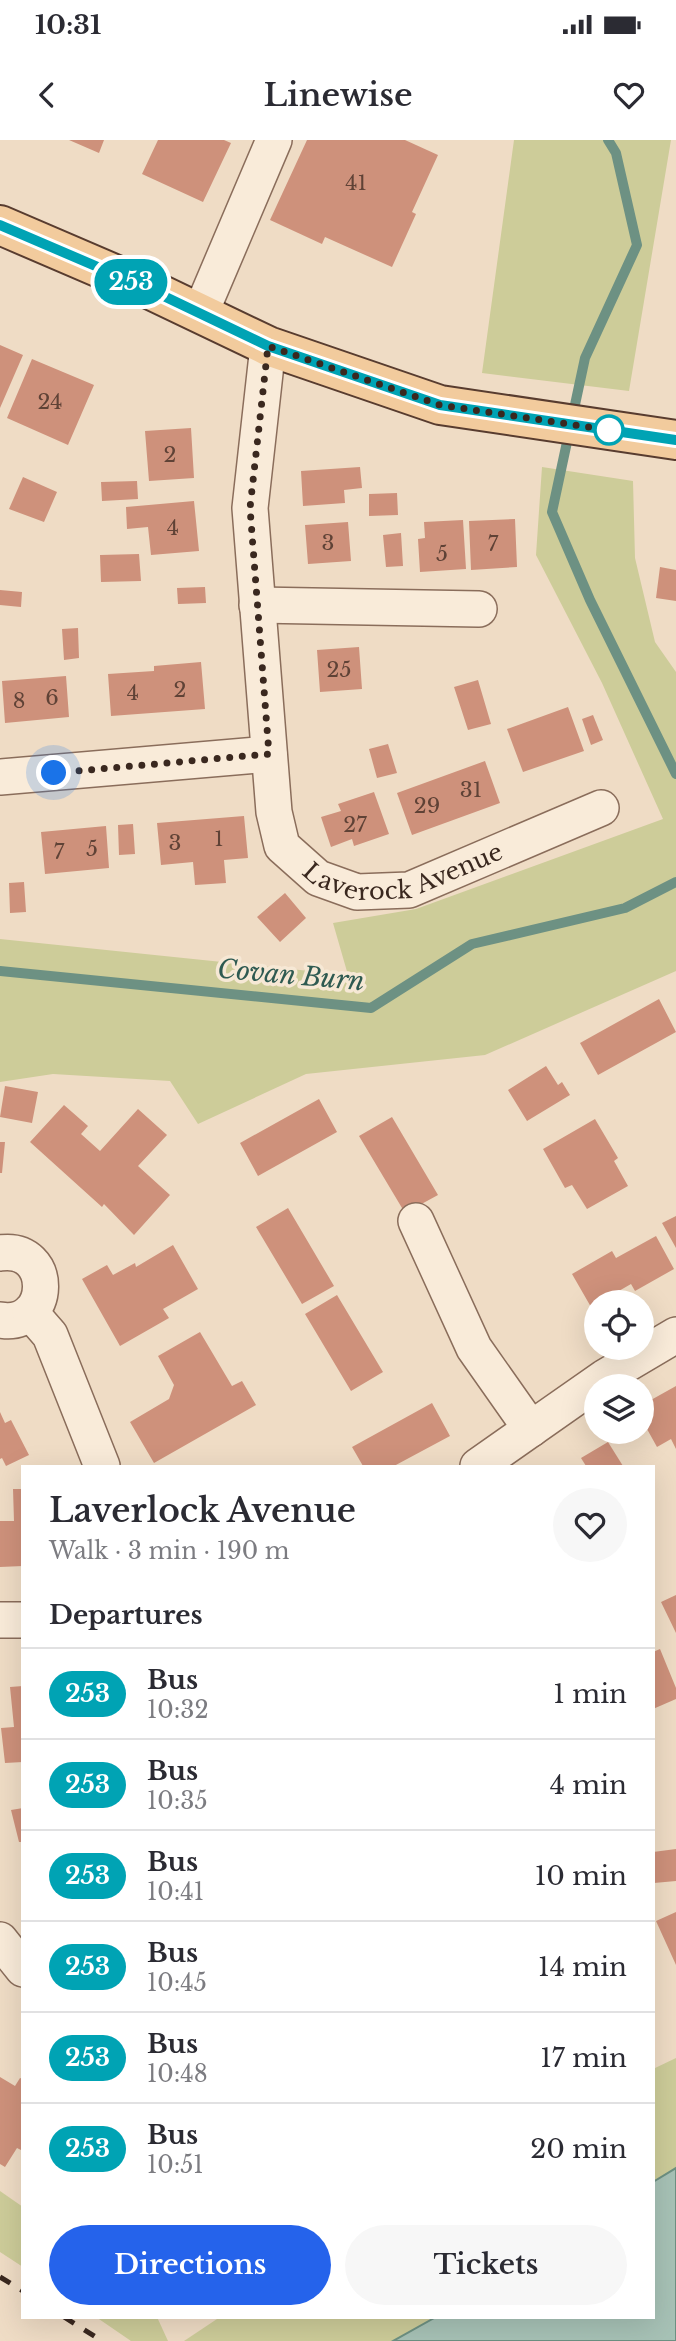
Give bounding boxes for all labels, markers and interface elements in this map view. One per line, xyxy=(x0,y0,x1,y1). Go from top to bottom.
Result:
text: 10:31 xyxy=(35,9,101,41)
text: Linewise xyxy=(263,75,413,115)
icon: back xyxy=(28,76,66,114)
icon: heart xyxy=(610,76,648,114)
house number: 41 xyxy=(345,170,367,196)
line badge: 253 xyxy=(91,259,171,305)
text: 253 xyxy=(108,267,154,296)
house number: 24 xyxy=(37,389,63,415)
unlabelled marker xyxy=(594,415,624,445)
house number: 2 xyxy=(164,442,176,468)
house number: 4 xyxy=(167,515,179,541)
house number: 3 xyxy=(322,530,334,556)
house number: 7 xyxy=(488,531,499,557)
house number: 5 xyxy=(436,541,448,567)
house number: 25 xyxy=(327,657,351,683)
house number: 2 xyxy=(174,677,186,703)
house number: 4 xyxy=(127,680,139,706)
house number: 6 xyxy=(45,685,59,711)
house number: 8 xyxy=(13,688,25,714)
your location xyxy=(36,755,71,790)
house number: 31 xyxy=(460,777,482,803)
house number: 29 xyxy=(414,793,440,819)
house number: 27 xyxy=(343,812,367,838)
house number: 1 xyxy=(214,826,224,852)
house number: 3 xyxy=(169,830,181,856)
house number: 5 xyxy=(86,836,98,862)
street label: Laverock Avenue xyxy=(297,837,507,906)
house number: 7 xyxy=(54,839,65,865)
water label: Covan Burn xyxy=(216,953,366,997)
map controls xyxy=(584,1290,654,1444)
button: locate xyxy=(584,1290,654,1360)
button: layers xyxy=(584,1374,654,1444)
button: heart xyxy=(553,1488,627,1562)
text: Laverlock Avenue xyxy=(49,1490,356,1531)
text: Walk · 3 min · 190 m xyxy=(49,1537,290,1565)
text: Departures xyxy=(49,1599,203,1631)
text: Bus xyxy=(147,1664,198,1696)
text: 1 min xyxy=(553,1678,627,1710)
text: 253 xyxy=(65,1679,110,1708)
text: 10:32 xyxy=(147,1696,209,1724)
text: Bus xyxy=(147,1755,198,1787)
text: 4 min xyxy=(550,1769,627,1801)
text: 253 xyxy=(65,1770,110,1799)
text: 10:35 xyxy=(147,1787,207,1815)
text: Bus xyxy=(147,1846,198,1878)
text: 10 min xyxy=(535,1860,627,1892)
text: 253 xyxy=(65,1861,110,1890)
text: 10:41 xyxy=(147,1878,204,1906)
text: Bus xyxy=(147,1937,198,1969)
text: 14 min xyxy=(538,1951,627,1983)
text: 253 xyxy=(65,1952,110,1981)
text: 10:45 xyxy=(147,1969,207,1997)
text: Bus xyxy=(147,2028,198,2060)
text: 17 min xyxy=(540,2042,627,2074)
text: 253 xyxy=(65,2043,110,2072)
text: 10:48 xyxy=(147,2060,208,2088)
text: Bus xyxy=(147,2119,198,2151)
text: 20 min xyxy=(530,2133,627,2165)
text: 253 xyxy=(65,2134,110,2163)
text: 10:51 xyxy=(147,2151,204,2179)
button: Directions xyxy=(49,2225,331,2305)
button: Tickets xyxy=(345,2225,627,2305)

